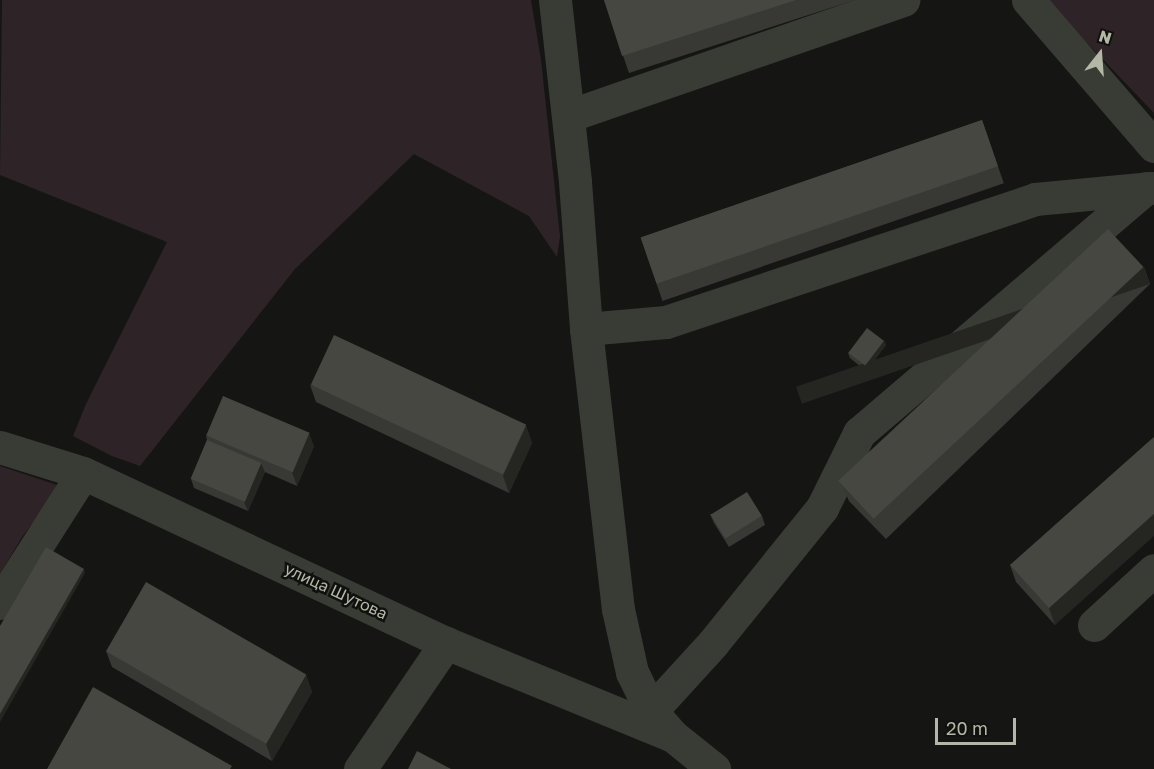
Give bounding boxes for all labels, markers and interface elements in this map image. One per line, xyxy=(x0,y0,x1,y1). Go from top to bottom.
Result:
north arrow xyxy=(1070,24,1130,84)
text: N xyxy=(1097,25,1114,48)
street label: улица Шутова xyxy=(282,559,390,623)
scale bar xyxy=(938,706,1019,744)
text: 20 m xyxy=(946,717,988,739)

